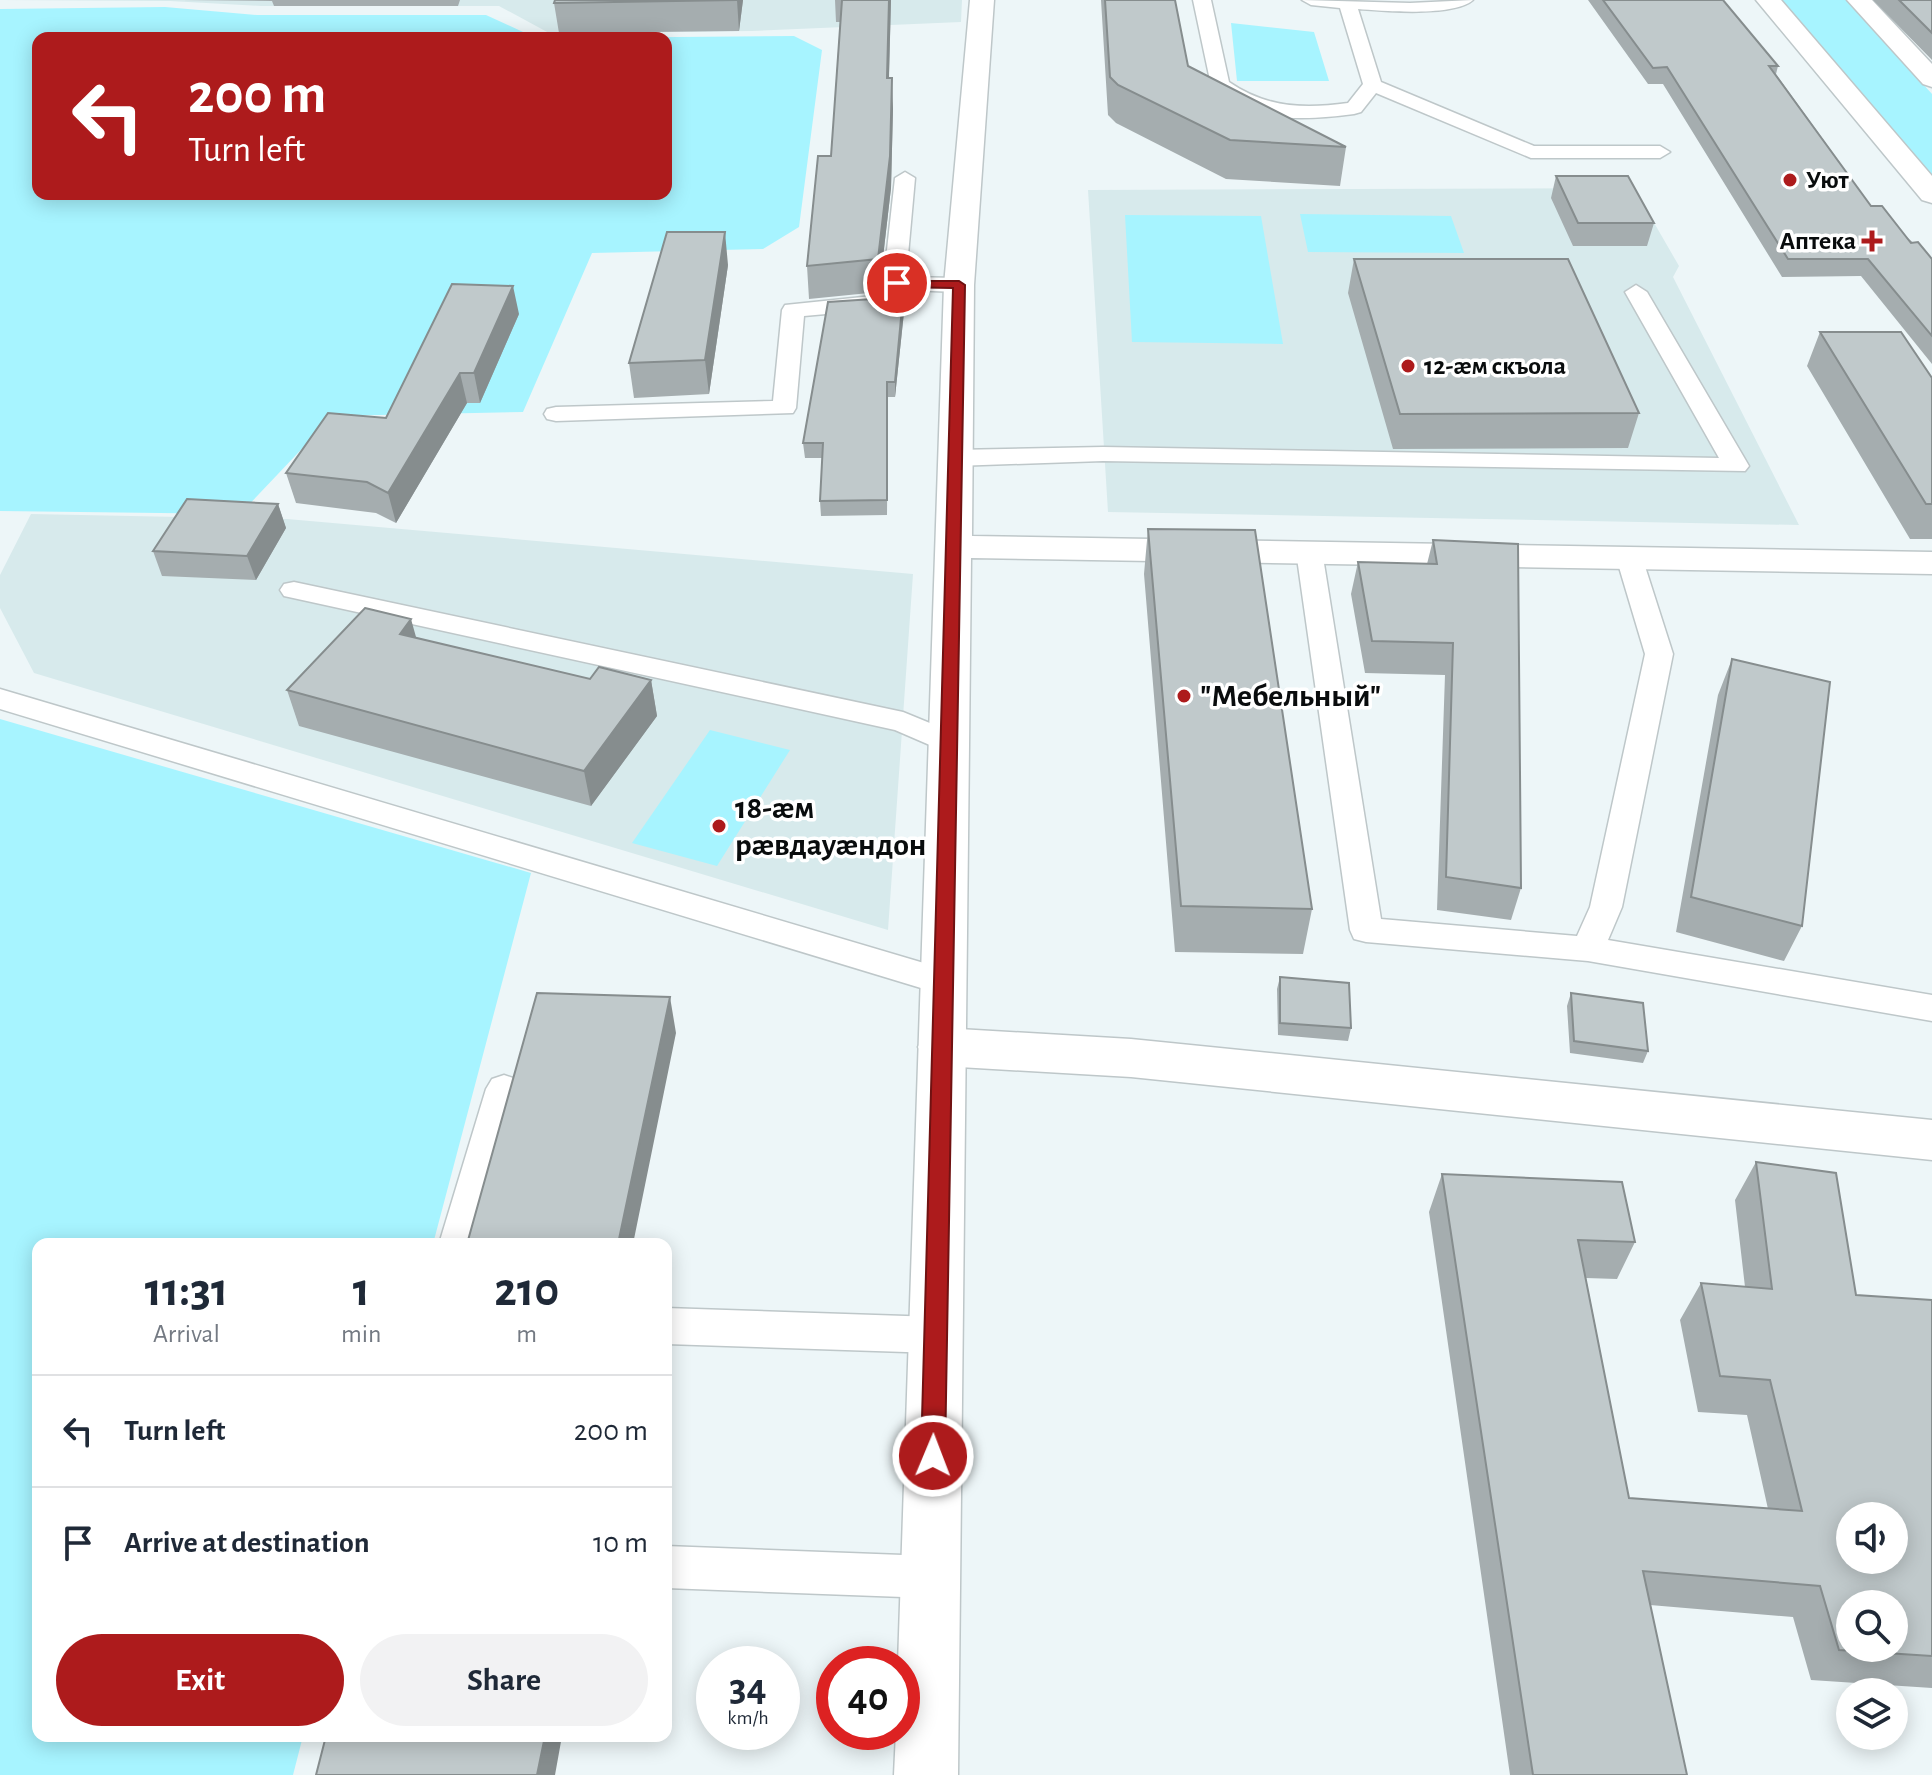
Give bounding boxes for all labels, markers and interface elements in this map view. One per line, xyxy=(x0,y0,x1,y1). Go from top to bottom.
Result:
icon: left xyxy=(56,64,160,168)
text: 200 m xyxy=(188,67,326,123)
text: Turn left xyxy=(188,132,305,168)
place label: Уют xyxy=(1806,167,1849,193)
marker: Уют xyxy=(1781,171,1799,189)
place label: Аптека xyxy=(1779,228,1856,254)
marker: Аптека xyxy=(1863,232,1881,250)
pin xyxy=(863,249,931,317)
icon: arrive xyxy=(875,261,919,305)
place label: 12-æм скъола xyxy=(1424,353,1566,379)
marker: 12-æм скъола xyxy=(1399,357,1417,375)
place label: "Мебельный" xyxy=(1200,680,1381,712)
marker: "Мебельный" xyxy=(1175,687,1193,705)
place label: 18-æм рӕвдауӕндон xyxy=(735,792,927,861)
marker: 18-æм рӕвдауӕндон xyxy=(710,817,728,835)
text: 11:31 xyxy=(145,1267,228,1315)
text: 1 xyxy=(353,1267,370,1315)
text: 210 xyxy=(494,1267,559,1315)
text: Arrival xyxy=(153,1321,220,1347)
text: min xyxy=(341,1321,382,1347)
text: m xyxy=(516,1321,537,1347)
icon: left xyxy=(56,1409,100,1453)
position arrow xyxy=(891,1414,975,1498)
text: Turn left xyxy=(124,1416,225,1446)
text: 200 m xyxy=(574,1416,648,1446)
map controls xyxy=(1836,1502,1908,1750)
button: sound xyxy=(1836,1502,1908,1574)
icon: arrive xyxy=(56,1521,100,1565)
text: Arrive at destination xyxy=(124,1528,370,1558)
text: 10 m xyxy=(593,1528,648,1558)
button: search xyxy=(1836,1590,1908,1662)
button: Exit xyxy=(56,1634,344,1726)
button: Share xyxy=(360,1634,648,1726)
speed limit sign: 40 xyxy=(816,1646,920,1750)
text: 34 xyxy=(729,1668,767,1708)
button: layers xyxy=(1836,1678,1908,1750)
text: km/h xyxy=(727,1708,769,1728)

